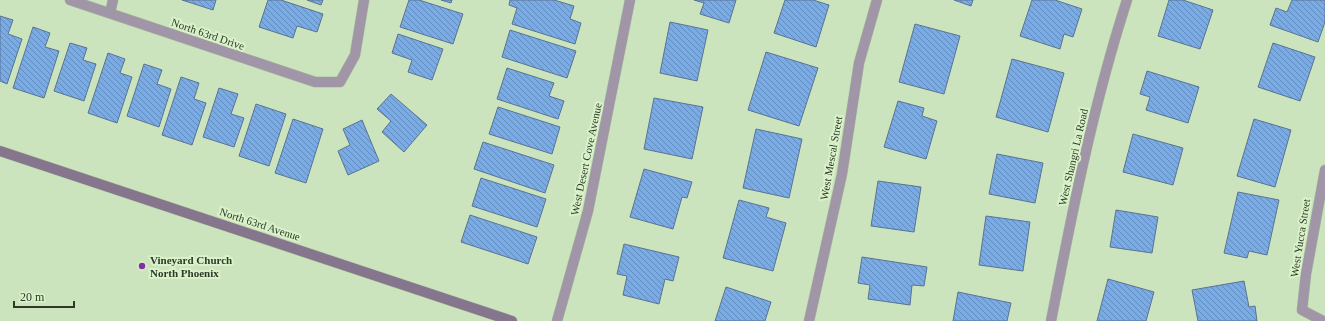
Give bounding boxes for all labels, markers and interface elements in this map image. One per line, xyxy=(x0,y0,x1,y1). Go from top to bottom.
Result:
street label: North 63rd Drive xyxy=(170,16,246,52)
street label: West Desert Cove Avenue xyxy=(568,102,604,216)
street label: West Shangri La Road xyxy=(1056,107,1090,207)
street label: West Mescal Street xyxy=(818,115,844,201)
street label: West Yucca Street xyxy=(1288,198,1312,278)
street label: North 63rd Avenue xyxy=(218,205,302,243)
place label: Vineyard Church North Phoenix xyxy=(150,254,232,279)
marker: Vineyard Church North Phoenix xyxy=(137,261,147,271)
scale bar xyxy=(14,283,74,309)
text: 20 m xyxy=(20,290,45,304)

